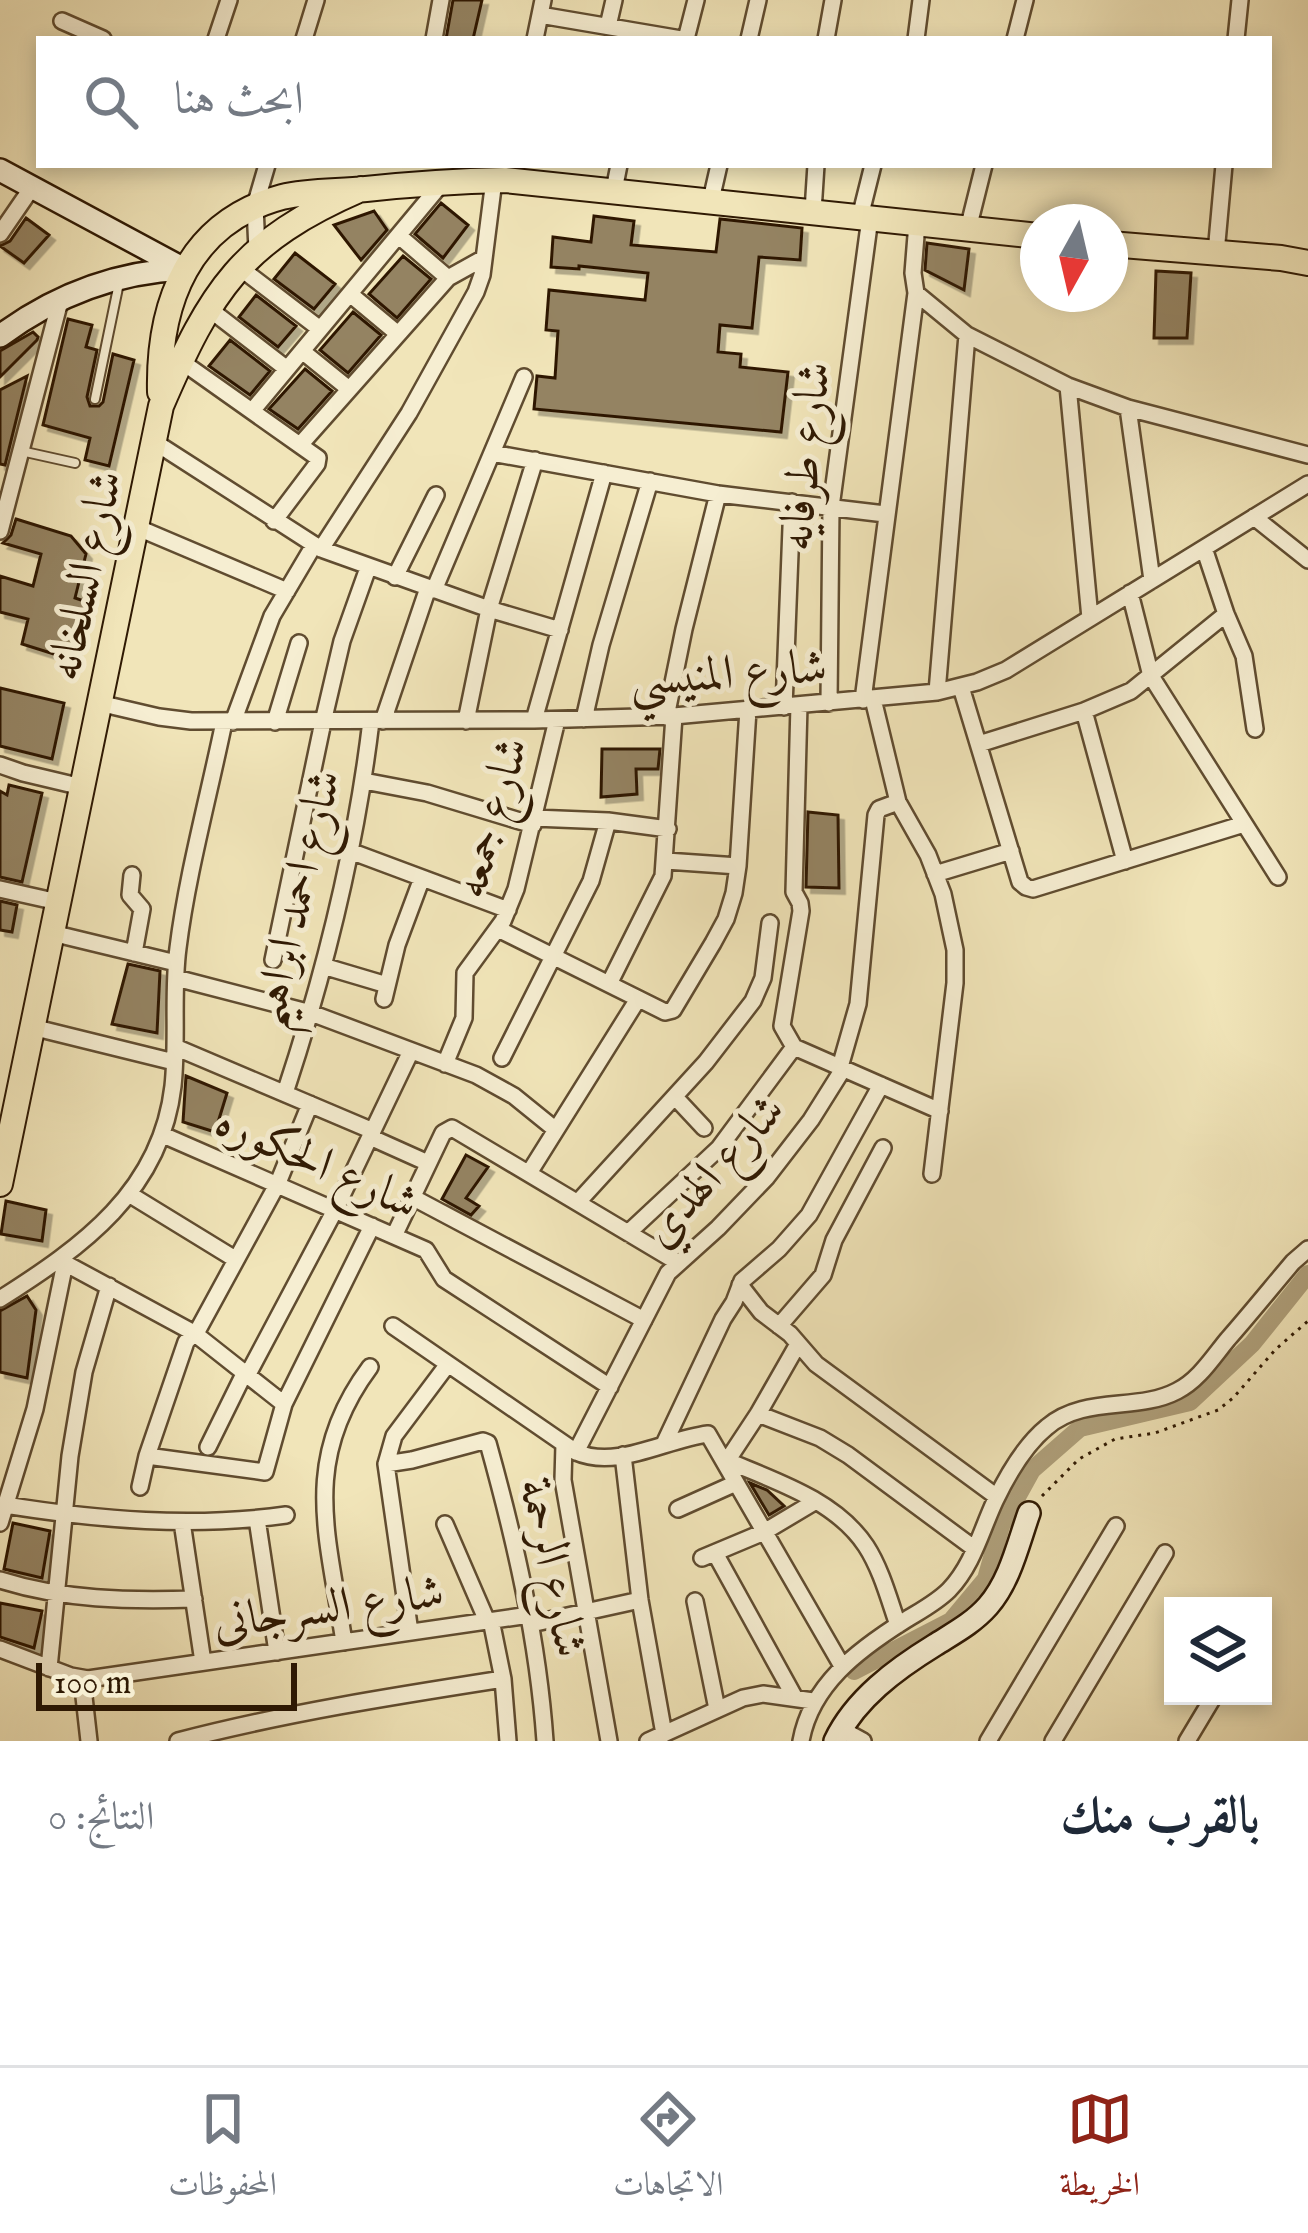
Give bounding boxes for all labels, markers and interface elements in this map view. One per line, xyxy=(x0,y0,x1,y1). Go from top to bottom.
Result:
search box xyxy=(36,36,1272,168)
icon: search xyxy=(78,69,144,135)
text: ابحث هنا xyxy=(174,72,304,129)
north arrow xyxy=(1020,204,1128,312)
street label: شارع طرفايه xyxy=(767,359,853,555)
street label: شارع السلخانه xyxy=(35,465,144,688)
street label: شارع المنيسي xyxy=(627,638,830,723)
street label: شارع جمعه xyxy=(441,731,550,907)
street label: شارع احمد ابراهيم xyxy=(239,764,371,1039)
street label: شارع الهدي xyxy=(631,1083,804,1265)
street label: شارع الحكوره xyxy=(203,1092,427,1241)
street label: شارع الرحمة xyxy=(497,1473,599,1664)
street label: شارع السرجانى xyxy=(209,1563,449,1661)
map controls xyxy=(1164,1597,1272,1705)
button: layers xyxy=(1164,1597,1272,1705)
scale bar xyxy=(36,1657,297,1710)
text: 100 m xyxy=(54,1663,131,1705)
text: بالقرب منك xyxy=(1060,1786,1260,1851)
text: النتائج: 0 xyxy=(48,1794,154,1843)
tab: المحفوظات xyxy=(168,2086,277,2216)
tab: الاتجاهات xyxy=(613,2086,723,2216)
tab: الخريطة xyxy=(1060,2086,1140,2216)

